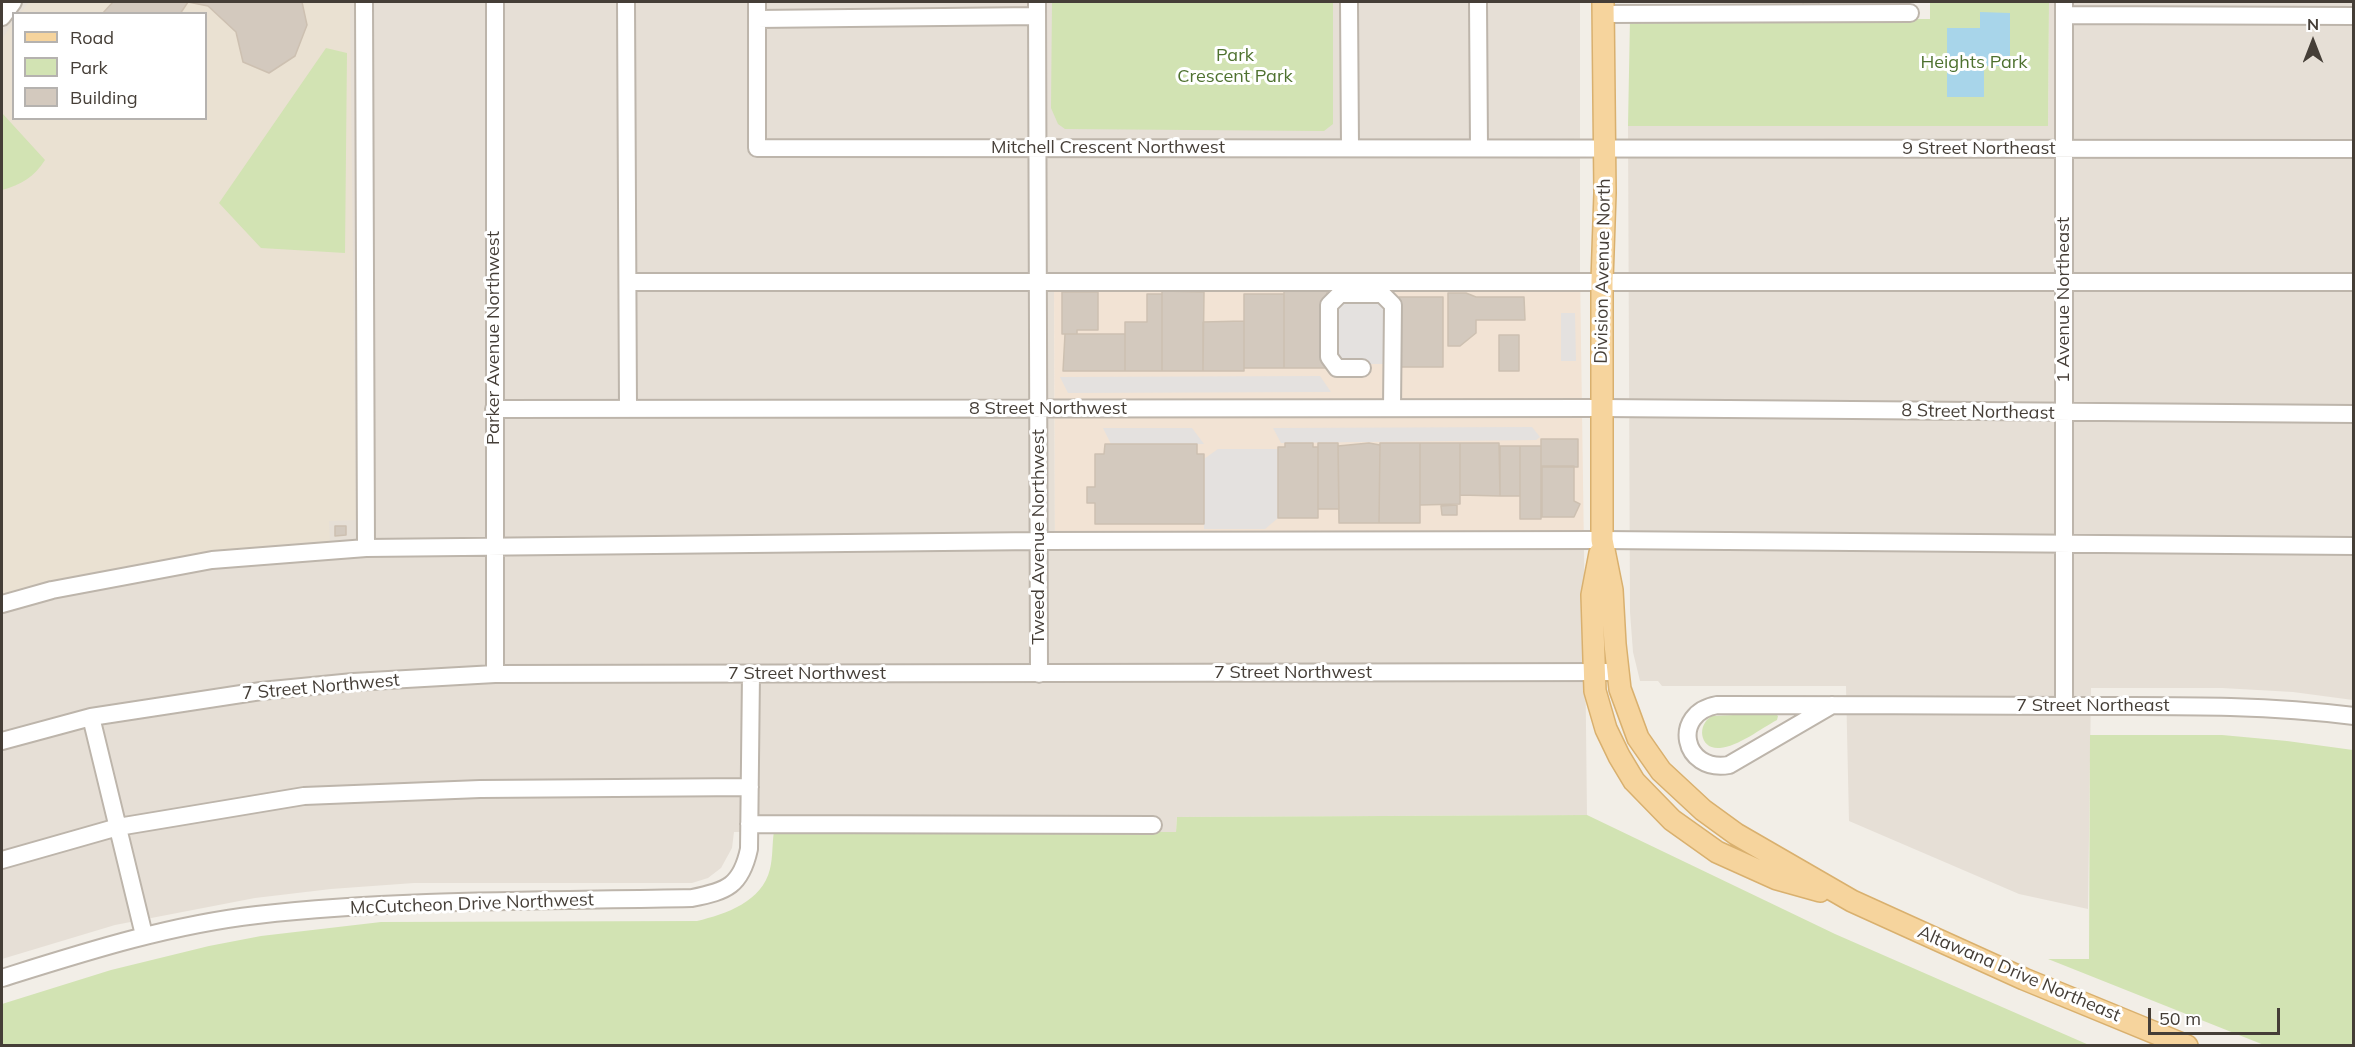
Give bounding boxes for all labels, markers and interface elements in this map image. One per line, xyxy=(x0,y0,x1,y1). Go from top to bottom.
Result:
legend xyxy=(12,12,207,120)
north arrow xyxy=(2283,12,2343,72)
text: N xyxy=(2307,14,2319,34)
text: Road xyxy=(70,26,114,49)
park label: Park Crescent Park xyxy=(1177,45,1293,88)
park label: Heights Park xyxy=(1920,52,2028,74)
text: Park xyxy=(70,56,108,79)
text: Building xyxy=(70,86,138,109)
street label: Mitchell Crescent Northwest xyxy=(991,137,1225,159)
street label: 9 Street Northeast xyxy=(1902,138,2056,160)
street label: Division Avenue North xyxy=(1591,178,1615,364)
street label: 1 Avenue Northeast xyxy=(2053,217,2075,383)
street label: Parker Avenue Northwest xyxy=(483,231,505,445)
street label: 8 Street Northwest xyxy=(969,398,1127,420)
street label: 8 Street Northeast xyxy=(1901,400,2055,424)
street label: Tweed Avenue Northwest xyxy=(1028,429,1050,645)
street label: 7 Street Northwest xyxy=(1214,662,1372,684)
street label: 7 Street Northwest xyxy=(728,663,886,685)
street label: 7 Street Northwest xyxy=(241,669,401,705)
street label: 7 Street Northeast xyxy=(2016,695,2170,717)
street label: McCutcheon Drive Northwest xyxy=(350,889,594,919)
street label: Altawana Drive Northeast xyxy=(1914,921,2124,1027)
scale bar xyxy=(2151,996,2283,1034)
text: 50 m xyxy=(2159,1007,2201,1030)

